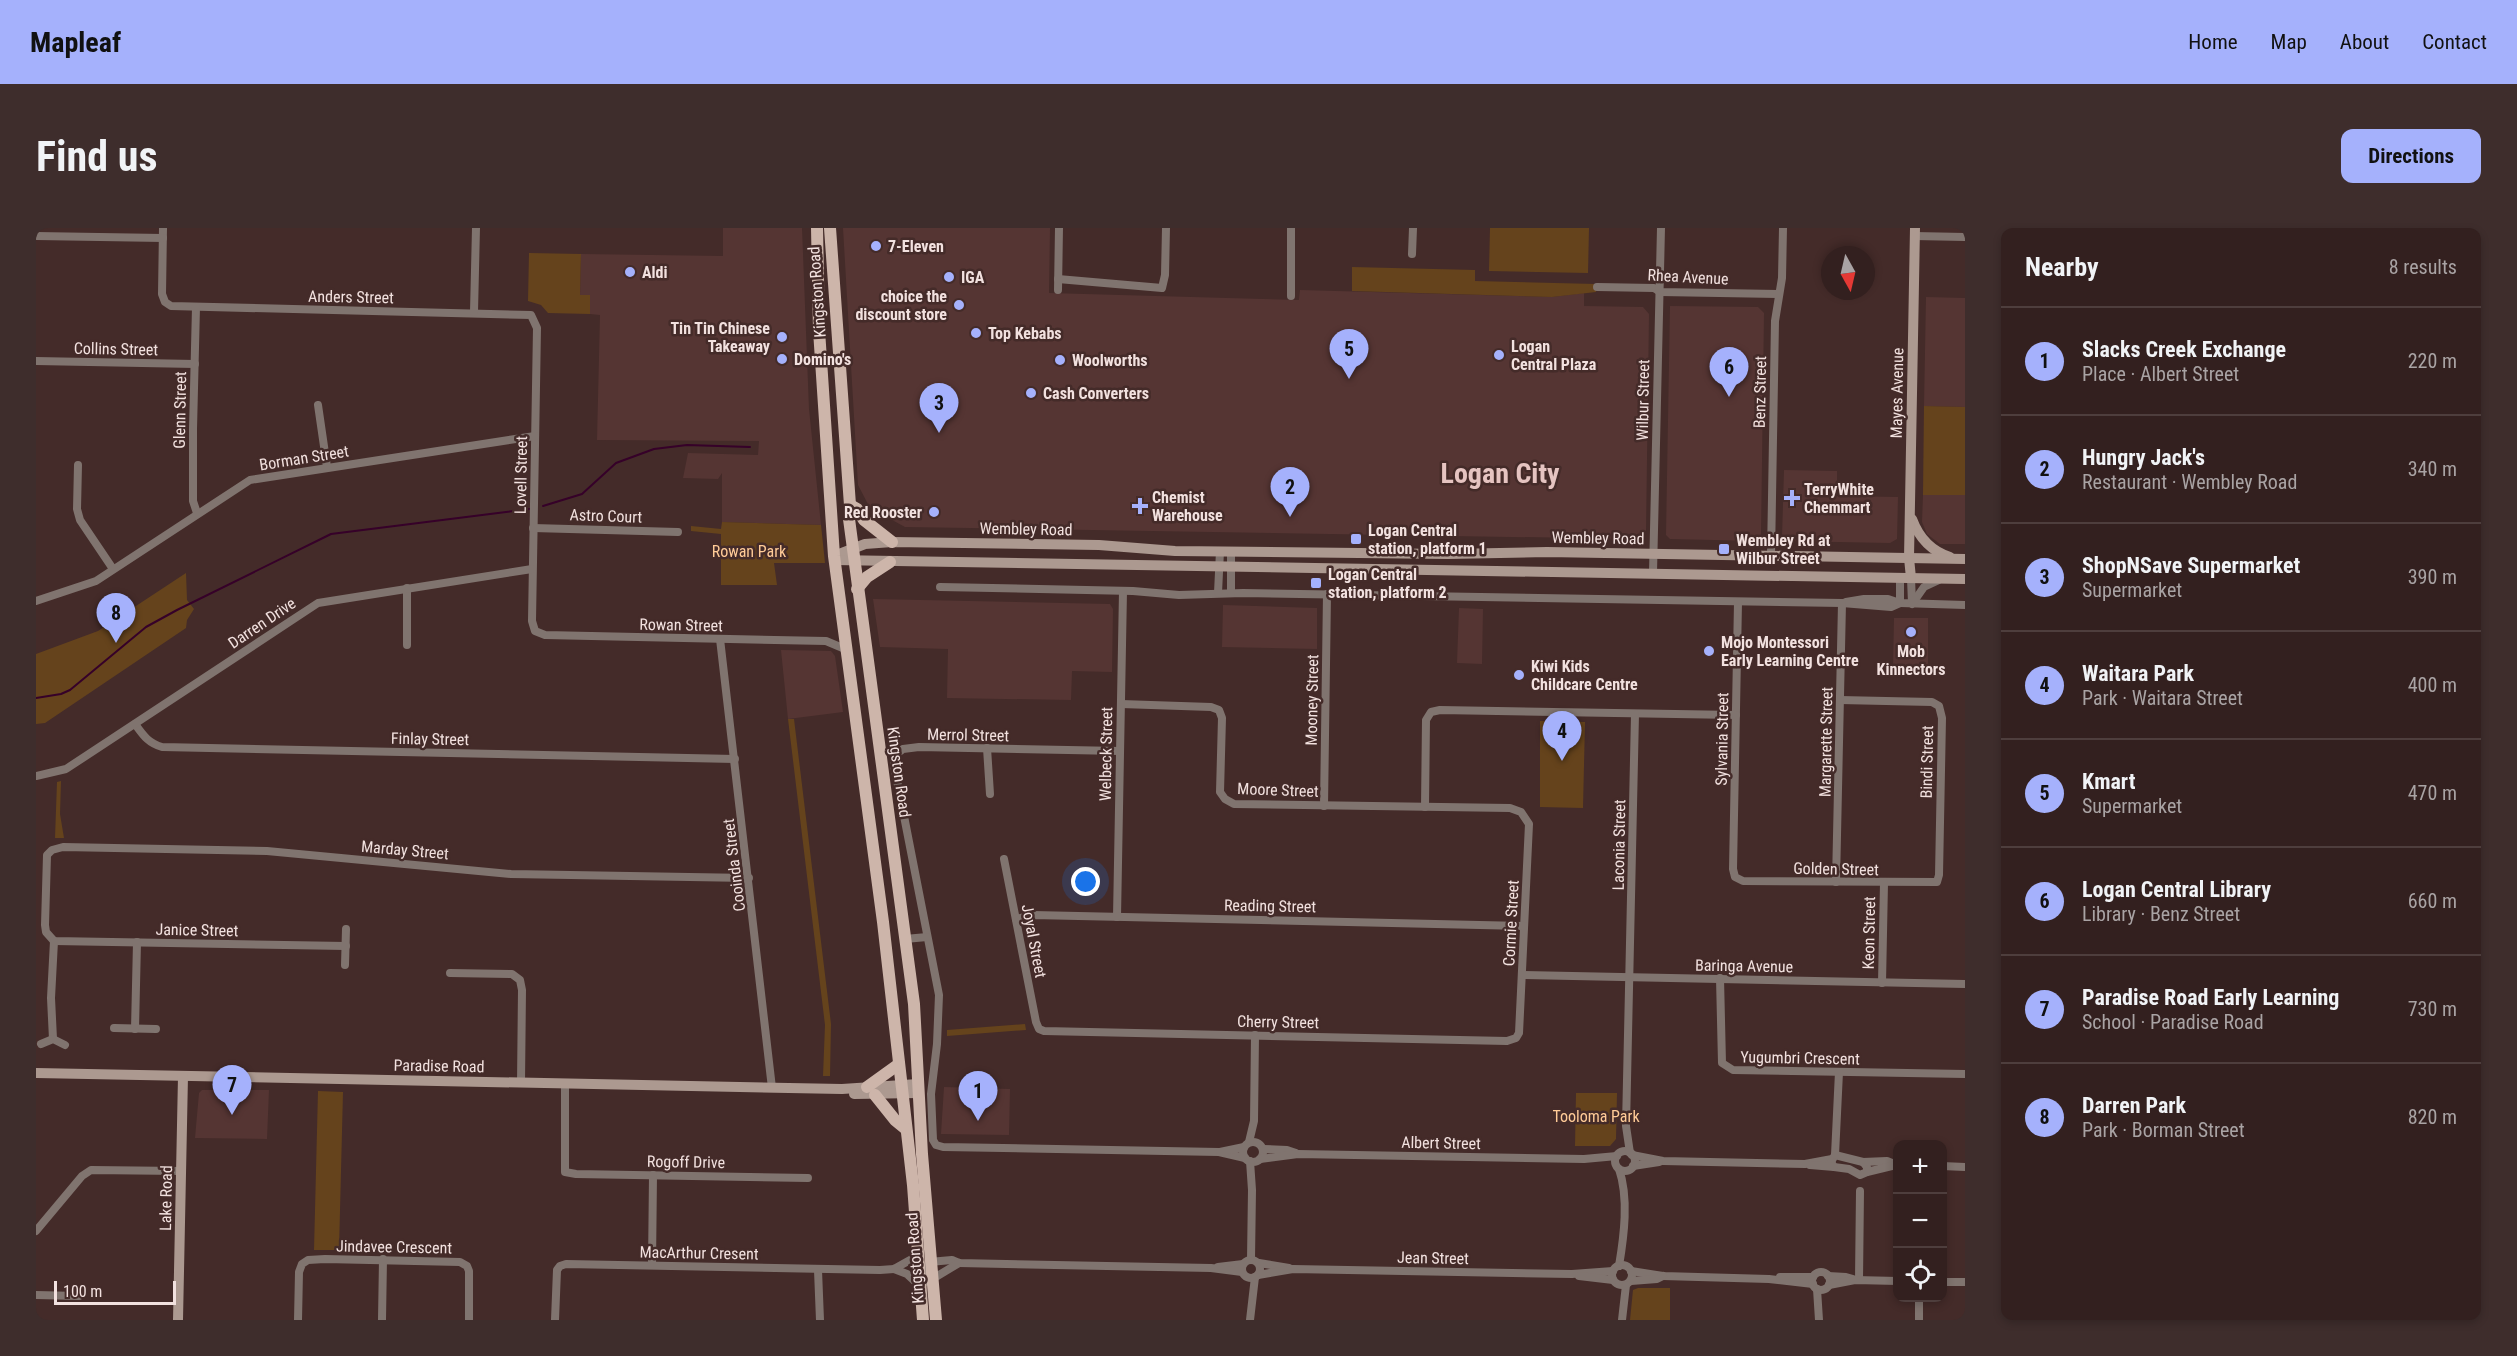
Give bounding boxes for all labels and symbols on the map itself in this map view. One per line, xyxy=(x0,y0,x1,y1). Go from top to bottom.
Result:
place label: 7-Eleven xyxy=(888,237,944,256)
marker: 7-Eleven xyxy=(869,239,883,253)
street label: Kingston Road xyxy=(804,246,830,338)
north arrow xyxy=(1821,246,1875,300)
place label: Aldi xyxy=(642,263,668,282)
marker: Aldi xyxy=(623,265,637,279)
street label: Rhea Avenue xyxy=(1647,265,1729,289)
place label: IGA xyxy=(961,268,985,287)
marker: IGA xyxy=(942,270,956,284)
street label: Anders Street xyxy=(308,287,394,307)
place label: choice the discount store xyxy=(855,287,947,324)
marker: choice the discount store xyxy=(952,298,966,312)
place label: Tin Tin Chinese Takeaway xyxy=(670,319,770,356)
place label: Top Kebabs xyxy=(988,324,1062,343)
marker: Top Kebabs xyxy=(969,326,983,340)
marker: Tin Tin Chinese Takeaway xyxy=(775,330,789,344)
pin: 5 xyxy=(1330,330,1368,379)
place label: Logan Central Plaza xyxy=(1511,337,1597,374)
street label: Collins Street xyxy=(74,339,159,359)
street label: Mayes Avenue xyxy=(1887,347,1907,439)
marker: Logan Central Plaza xyxy=(1492,348,1506,362)
pin: 6 xyxy=(1710,348,1748,397)
place label: Domino's xyxy=(794,350,851,369)
place label: Woolworths xyxy=(1072,351,1148,370)
marker: Domino's xyxy=(775,352,789,366)
marker: Woolworths xyxy=(1053,353,1067,367)
street label: Benz Street xyxy=(1750,355,1770,428)
street label: Wilbur Street xyxy=(1633,359,1653,441)
street label: Glenn Street xyxy=(170,371,190,449)
pin: 3 xyxy=(920,384,958,433)
place label: Cash Converters xyxy=(1043,384,1149,403)
marker: Cash Converters xyxy=(1024,386,1038,400)
street label: Lovell Street xyxy=(511,435,531,514)
street label: Borman Street xyxy=(258,442,350,474)
district label: Logan City xyxy=(1441,457,1560,490)
pin: 2 xyxy=(1270,468,1310,517)
place label: TerryWhite Chemmart xyxy=(1804,480,1874,517)
place label: Chemist Warehouse xyxy=(1152,488,1223,525)
marker: TerryWhite Chemmart xyxy=(1785,491,1799,505)
marker: Chemist Warehouse xyxy=(1133,499,1147,513)
place label: Red Rooster xyxy=(844,503,922,522)
street label: Astro Court xyxy=(569,505,643,527)
marker: Red Rooster xyxy=(927,505,941,519)
street label: Wembley Road xyxy=(979,519,1073,539)
place label: Logan Central station, platform 1 xyxy=(1368,521,1487,558)
street label: Wembley Road xyxy=(1551,528,1645,548)
place label: Wembley Rd at Wilbur Street xyxy=(1736,531,1831,568)
marker: Logan Central station, platform 1 xyxy=(1349,532,1363,546)
park label: Rowan Park xyxy=(712,542,787,561)
marker: Wembley Rd at Wilbur Street xyxy=(1717,542,1731,556)
place label: Logan Central station, platform 2 xyxy=(1328,565,1447,602)
marker: Logan Central station, platform 2 xyxy=(1309,576,1323,590)
pin: 8 xyxy=(96,594,136,643)
street label: Darren Drive xyxy=(225,594,299,652)
street label: Rowan Street xyxy=(639,615,723,635)
marker: Mob Kinnectors xyxy=(1904,625,1918,639)
place label: Mojo Montessori Early Learning Centre xyxy=(1721,633,1859,670)
place label: Mob Kinnectors xyxy=(1877,642,1945,679)
marker: Mojo Montessori Early Learning Centre xyxy=(1702,644,1716,658)
street label: Mooney Street xyxy=(1302,654,1322,746)
place label: Kiwi Kids Childcare Centre xyxy=(1531,657,1638,694)
marker: Kiwi Kids Childcare Centre xyxy=(1512,668,1526,682)
street label: Margarette Street xyxy=(1816,686,1836,797)
street label: Sylvania Street xyxy=(1712,692,1732,786)
street label: Welbeck Street xyxy=(1096,706,1116,801)
pin: 4 xyxy=(1542,712,1582,761)
street label: Kingston Road xyxy=(883,725,915,819)
street label: Merrol Street xyxy=(927,725,1009,745)
street label: Bindi Street xyxy=(1917,725,1937,799)
street label: Finlay Street xyxy=(391,729,470,749)
street label: Moore Street xyxy=(1237,779,1319,801)
street label: Laconia Street xyxy=(1609,799,1629,891)
street label: Cooinda Street xyxy=(719,817,749,912)
street label: Marday Street xyxy=(360,837,450,863)
street label: Golden Street xyxy=(1793,859,1879,879)
your location xyxy=(1071,867,1100,896)
street label: Cormie Street xyxy=(1499,879,1523,967)
street label: Reading Street xyxy=(1224,896,1316,916)
street label: Keon Street xyxy=(1859,896,1879,970)
street label: Joyal Street xyxy=(1018,903,1051,980)
street label: Janice Street xyxy=(155,920,239,940)
street label: Baringa Avenue xyxy=(1695,956,1793,976)
street label: Cherry Street xyxy=(1237,1012,1319,1032)
street label: Yugumbri Crescent xyxy=(1740,1047,1860,1069)
street label: Paradise Road xyxy=(393,1056,485,1076)
pin: 7 xyxy=(212,1066,252,1115)
pin: 1 xyxy=(958,1072,998,1121)
park label: Tooloma Park xyxy=(1552,1107,1640,1126)
street label: Albert Street xyxy=(1401,1133,1481,1153)
street label: Rogoff Drive xyxy=(647,1152,725,1172)
street label: Lake Road xyxy=(156,1165,176,1231)
street label: Kingston Road xyxy=(902,1212,928,1304)
street label: Jindavee Crescent xyxy=(336,1236,452,1258)
street label: MacArthur Cresent xyxy=(639,1242,759,1264)
street label: Jean Street xyxy=(1397,1248,1469,1268)
scale bar xyxy=(54,1278,176,1306)

